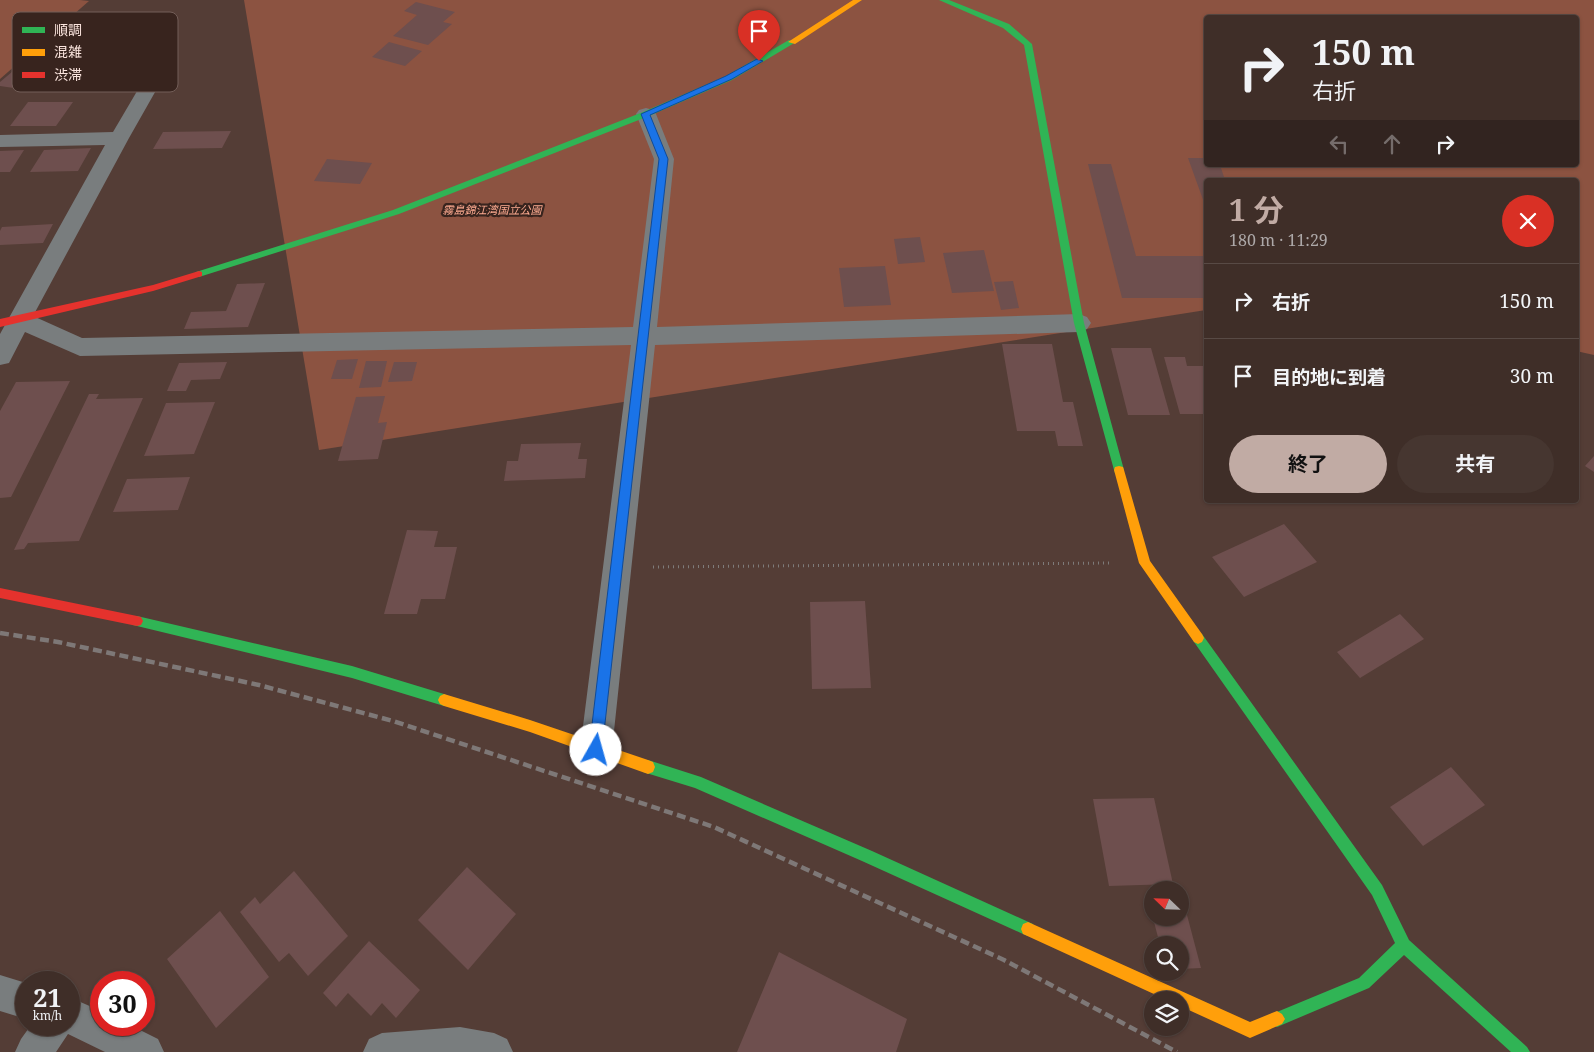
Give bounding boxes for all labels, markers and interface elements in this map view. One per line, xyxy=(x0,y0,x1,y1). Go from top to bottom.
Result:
pin xyxy=(738,10,780,61)
legend xyxy=(12,12,178,92)
icon: arrive xyxy=(745,17,773,45)
text: 順調 xyxy=(54,20,82,39)
text: 150 m xyxy=(1312,28,1415,75)
icon: right xyxy=(1229,35,1294,100)
text: 混雑 xyxy=(54,42,82,61)
text: 渋滞 xyxy=(54,65,82,84)
text: 右折 xyxy=(1312,75,1356,105)
icon: left xyxy=(1325,130,1353,158)
icon: ahead xyxy=(1378,130,1406,158)
icon: right xyxy=(1431,130,1459,158)
text: 1 分 xyxy=(1229,189,1284,230)
button: close xyxy=(1502,195,1554,247)
park label: 霧島錦江湾国立公園 xyxy=(443,202,543,217)
text: 180 m · 11:29 xyxy=(1229,229,1328,251)
icon: right xyxy=(1229,287,1257,315)
text: 150 m xyxy=(1499,288,1554,314)
text: 右折 xyxy=(1272,289,1310,315)
icon: arrive xyxy=(1229,362,1257,390)
text: 30 m xyxy=(1510,363,1554,389)
text: 目的地に到着 xyxy=(1272,364,1386,390)
button: 終了 xyxy=(1229,435,1387,493)
button: 共有 xyxy=(1397,435,1554,493)
position arrow xyxy=(569,723,621,775)
north arrow xyxy=(1144,881,1189,926)
map controls xyxy=(1144,881,1189,1036)
button: search xyxy=(1144,936,1189,981)
speed limit sign: 30 xyxy=(90,971,155,1036)
text: 21 xyxy=(33,980,62,1014)
button: layers xyxy=(1144,991,1189,1036)
text: km/h xyxy=(33,1007,62,1024)

